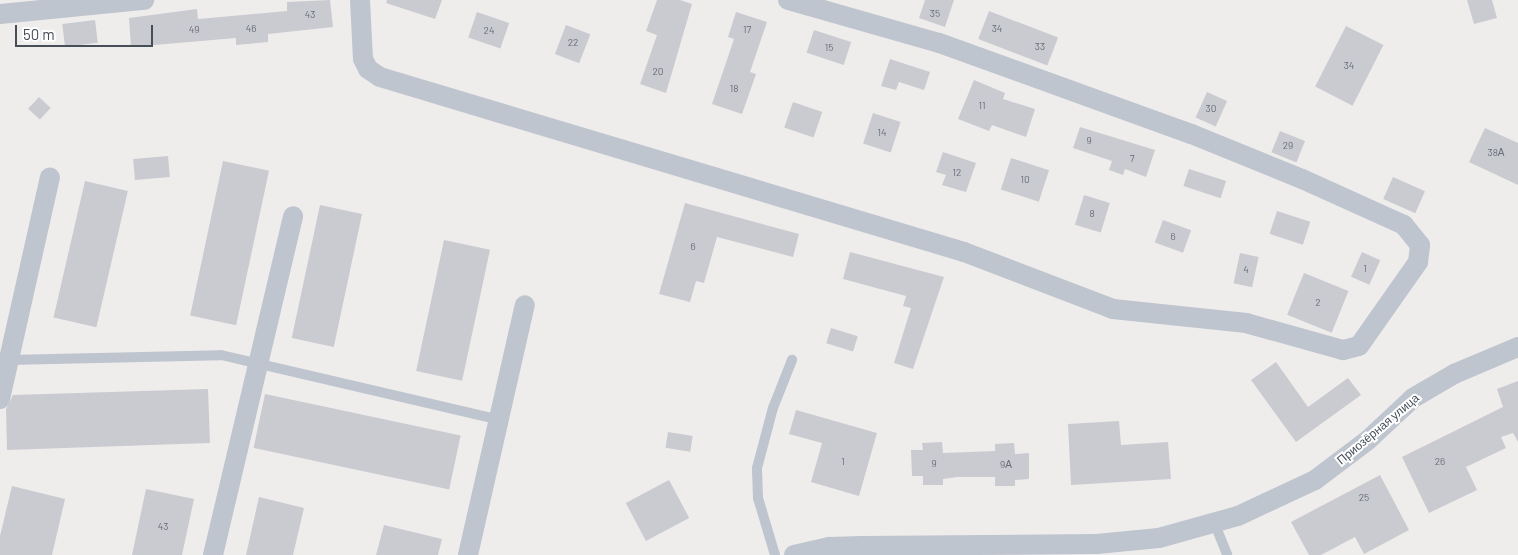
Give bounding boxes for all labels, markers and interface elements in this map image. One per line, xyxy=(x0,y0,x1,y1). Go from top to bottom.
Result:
house number: 35 xyxy=(930,8,940,20)
house number: 43 xyxy=(305,9,315,21)
scale bar xyxy=(18,15,155,47)
house number: 46 xyxy=(246,23,256,35)
house number: 34 xyxy=(992,23,1002,35)
house number: 49 xyxy=(189,24,199,36)
house number: 17 xyxy=(743,24,751,36)
text: 50 m xyxy=(23,25,55,43)
house number: 24 xyxy=(484,25,494,37)
house number: 22 xyxy=(568,37,578,49)
house number: 33 xyxy=(1035,41,1045,53)
house number: 15 xyxy=(825,42,833,54)
house number: 34 xyxy=(1344,60,1354,72)
house number: 20 xyxy=(652,66,664,78)
house number: 18 xyxy=(730,83,738,95)
house number: 11 xyxy=(978,100,986,112)
house number: 30 xyxy=(1206,103,1216,115)
house number: 14 xyxy=(877,127,887,139)
house number: 9 xyxy=(1086,135,1092,147)
house number: 29 xyxy=(1283,140,1293,152)
house number: 38А xyxy=(1487,147,1505,159)
house number: 7 xyxy=(1130,153,1134,165)
house number: 12 xyxy=(953,167,961,179)
house number: 10 xyxy=(1020,174,1030,186)
house number: 8 xyxy=(1089,208,1095,220)
house number: 6 xyxy=(1170,231,1176,243)
house number: 6 xyxy=(690,241,696,253)
house number: 1 xyxy=(1363,263,1367,275)
house number: 4 xyxy=(1243,264,1249,276)
house number: 2 xyxy=(1315,297,1321,309)
street label: Приозёрная улица xyxy=(1334,391,1422,467)
house number: 1 xyxy=(841,456,845,468)
house number: 26 xyxy=(1435,456,1445,468)
house number: 9 xyxy=(931,458,937,470)
house number: 9А xyxy=(1000,459,1012,471)
house number: 25 xyxy=(1359,492,1369,504)
house number: 43 xyxy=(158,521,168,533)

